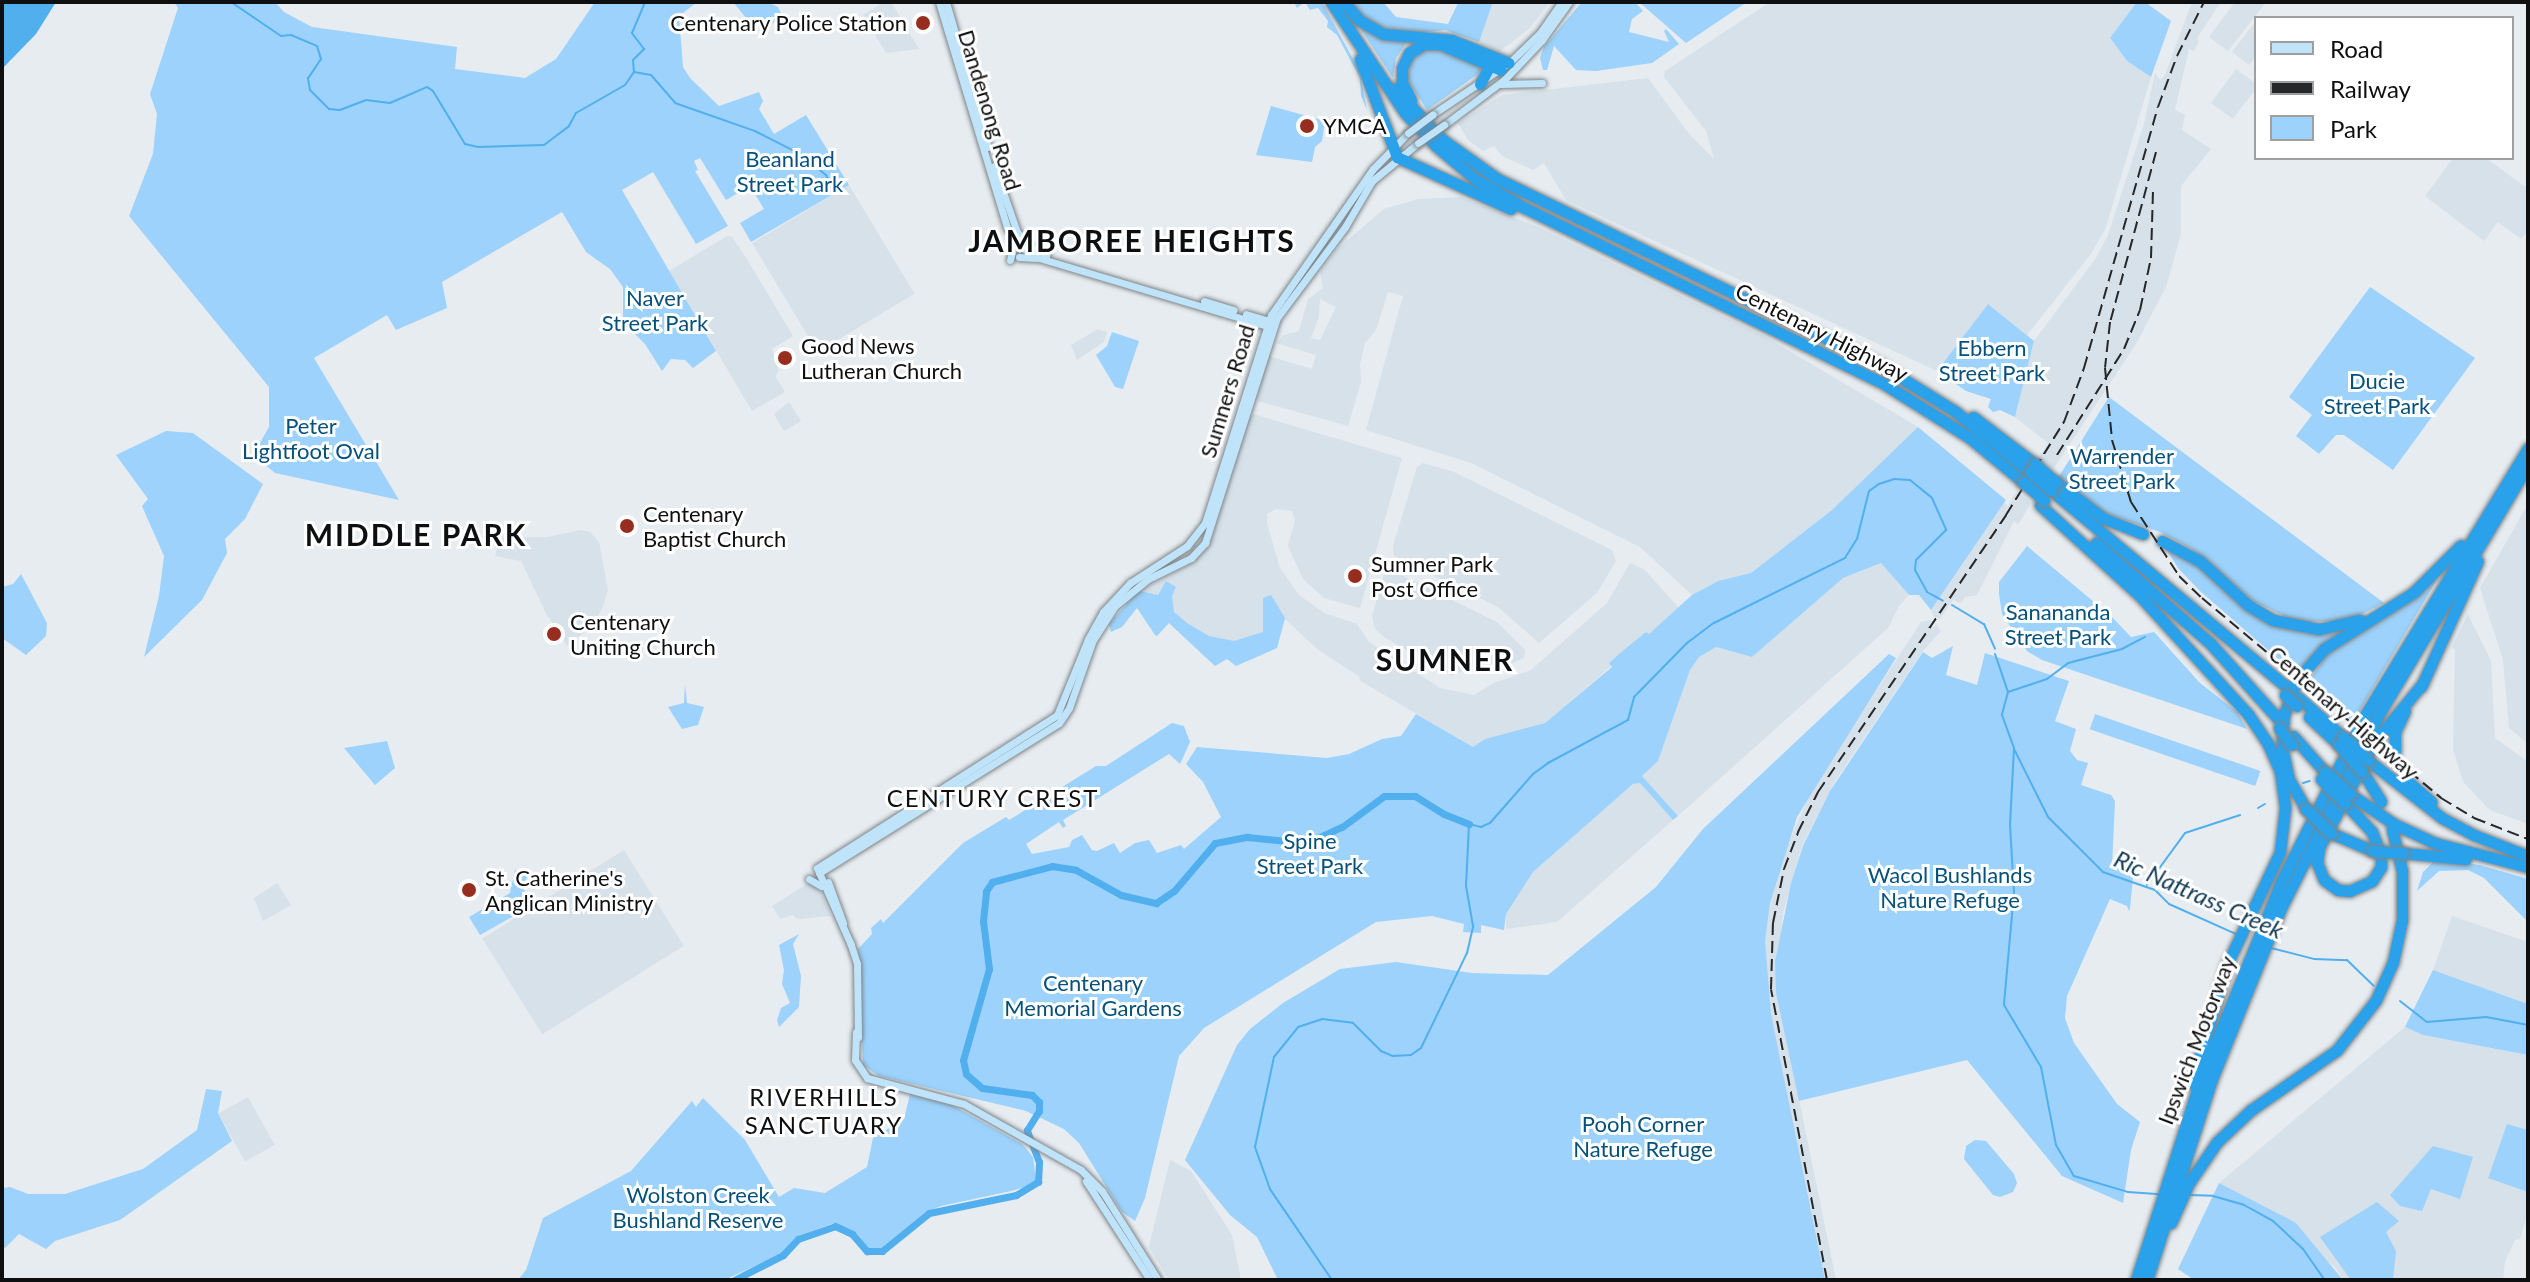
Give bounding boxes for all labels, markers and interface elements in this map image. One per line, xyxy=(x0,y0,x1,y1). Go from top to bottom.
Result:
place label: Centenary Police Station xyxy=(670,10,907,36)
marker: Centenary Police Station xyxy=(914,14,932,32)
legend xyxy=(2254,16,2514,160)
street label: Dandenong Road xyxy=(953,27,1027,193)
text: Road xyxy=(2330,34,2383,63)
text: Railway xyxy=(2330,74,2411,103)
place label: YMCA xyxy=(1323,113,1387,139)
text: Park xyxy=(2330,114,2377,143)
marker: YMCA xyxy=(1298,117,1316,135)
park label: Beanland Street Park xyxy=(737,145,843,196)
district label: JAMBOREE HEIGHTS xyxy=(968,222,1296,258)
street label: Centenary Highway xyxy=(1731,277,1913,387)
park label: Naver Street Park xyxy=(602,284,708,336)
street label: Sumners Road xyxy=(1194,321,1260,461)
place label: Good News Lutheran Church xyxy=(801,332,962,384)
park label: Ebbern Street Park xyxy=(1939,334,2045,386)
marker: Good News Lutheran Church xyxy=(776,349,794,367)
park label: Ducie Street Park xyxy=(2324,367,2430,418)
park label: Peter Lightfoot Oval xyxy=(242,412,380,464)
park label: Warrender Street Park xyxy=(2069,442,2175,494)
place label: Centenary Baptist Church xyxy=(643,500,786,552)
district label: MIDDLE PARK xyxy=(305,516,527,552)
marker: Centenary Baptist Church xyxy=(618,517,636,535)
place label: Sumner Park Post Office xyxy=(1371,550,1494,602)
marker: Sumner Park Post Office xyxy=(1346,567,1364,585)
park label: Sanananda Street Park xyxy=(2005,598,2111,650)
place label: Centenary Uniting Church xyxy=(570,608,716,660)
marker: Centenary Uniting Church xyxy=(545,625,563,643)
street label: Centenary Highway xyxy=(2263,640,2425,784)
district label: SUMNER xyxy=(1376,641,1514,677)
district label: CENTURY CREST xyxy=(886,784,1100,812)
park label: Spine Street Park xyxy=(1257,827,1363,878)
water label: Ric Nattrass Creek xyxy=(2110,844,2288,944)
park label: Wacol Bushlands Nature Refuge xyxy=(1868,861,2032,912)
place label: St. Catherine's Anglican Ministry xyxy=(485,864,653,916)
marker: St. Catherine's Anglican Ministry xyxy=(460,881,478,899)
street label: Ipswich Motorway xyxy=(2152,952,2240,1128)
park label: Centenary Memorial Gardens xyxy=(1004,969,1182,1020)
district label: RIVERHILLS SANCTUARY xyxy=(745,1083,903,1139)
park label: Pooh Corner Nature Refuge xyxy=(1573,1110,1713,1162)
park label: Wolston Creek Bushland Reserve xyxy=(613,1181,783,1232)

